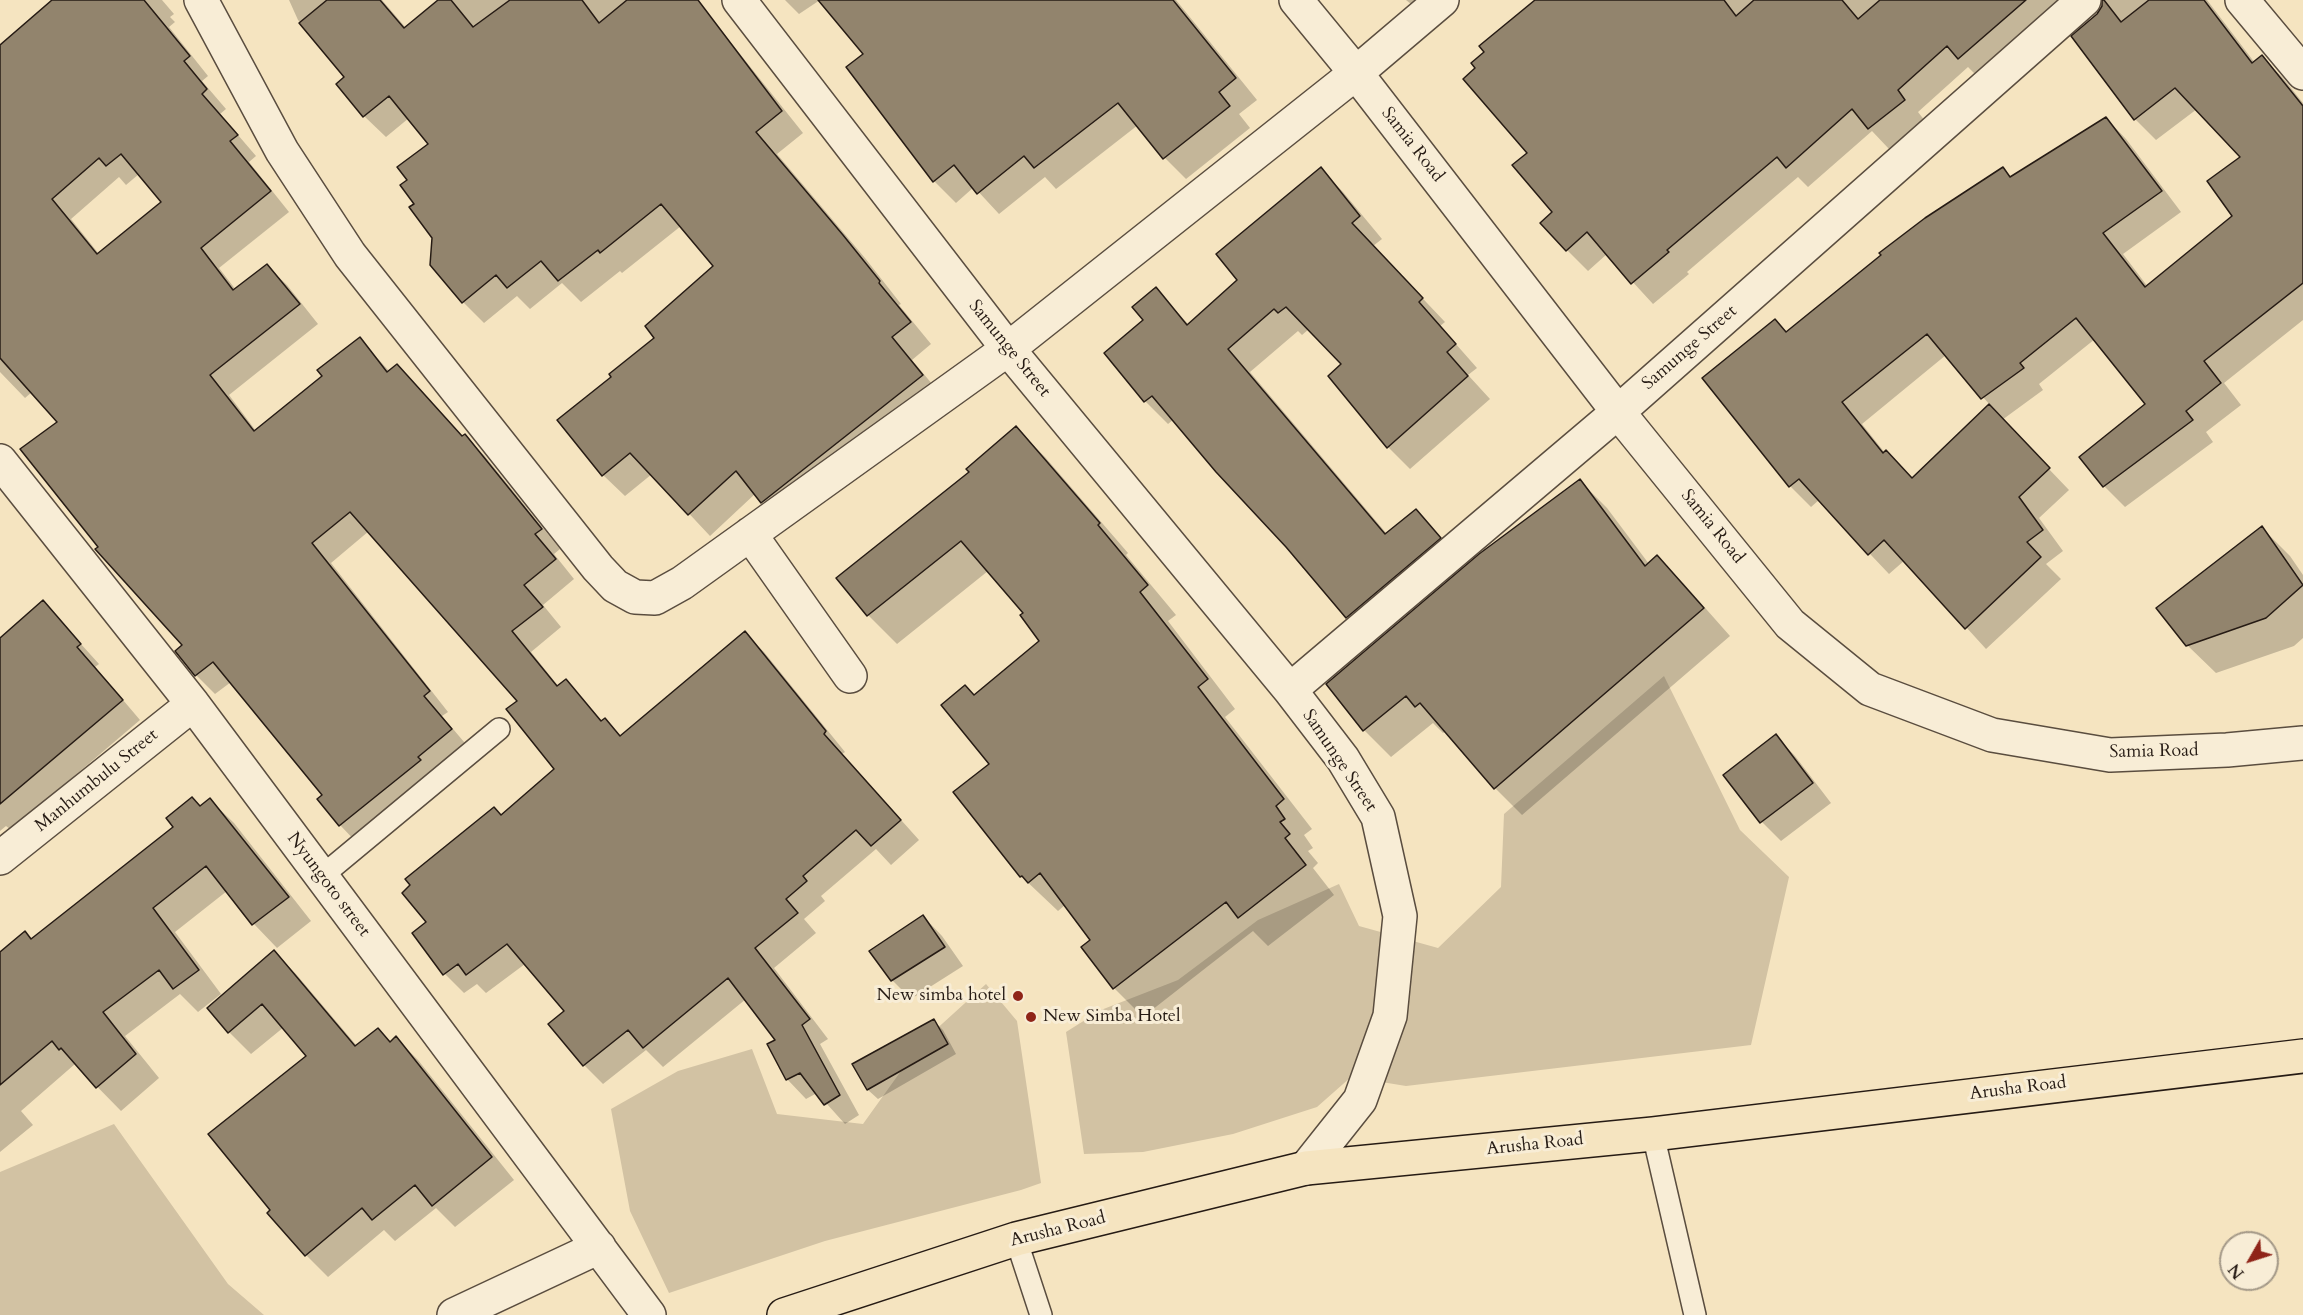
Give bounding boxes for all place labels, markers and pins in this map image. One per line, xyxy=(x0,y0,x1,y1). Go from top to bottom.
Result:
place label: New simba hotel xyxy=(877,985,1006,1007)
marker: New simba hotel xyxy=(1011,989,1025,1003)
place label: New Simba Hotel xyxy=(1043,1006,1181,1028)
marker: New Simba Hotel xyxy=(1024,1010,1038,1024)

